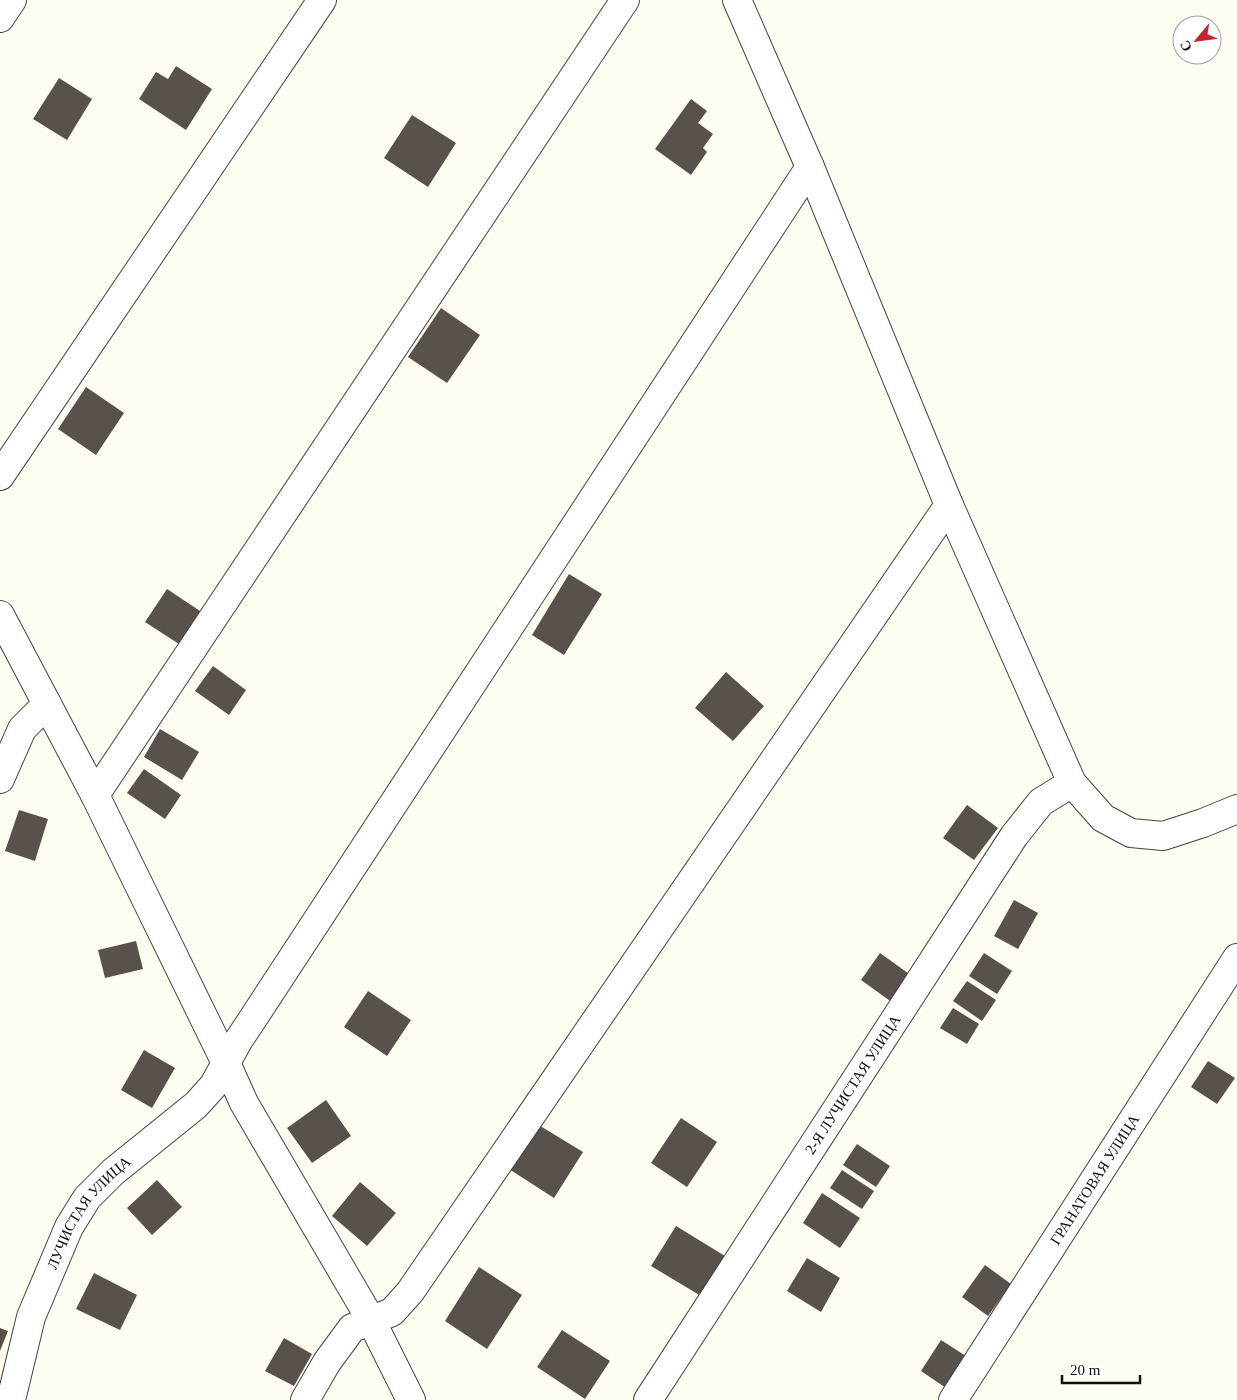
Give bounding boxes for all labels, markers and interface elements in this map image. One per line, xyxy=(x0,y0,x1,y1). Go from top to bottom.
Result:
north arrow xyxy=(1172,15,1222,65)
text: С xyxy=(1177,38,1195,54)
street label: 2-Я ЛУЧИСТАЯ УЛИЦА xyxy=(802,1012,904,1157)
street label: ГРАНАТОВАЯ УЛИЦА xyxy=(1047,1111,1142,1248)
street label: ЛУЧИСТАЯ УЛИЦА xyxy=(44,1153,134,1272)
scale bar xyxy=(1062,1352,1140,1384)
text: 20 m xyxy=(1070,1362,1101,1378)

